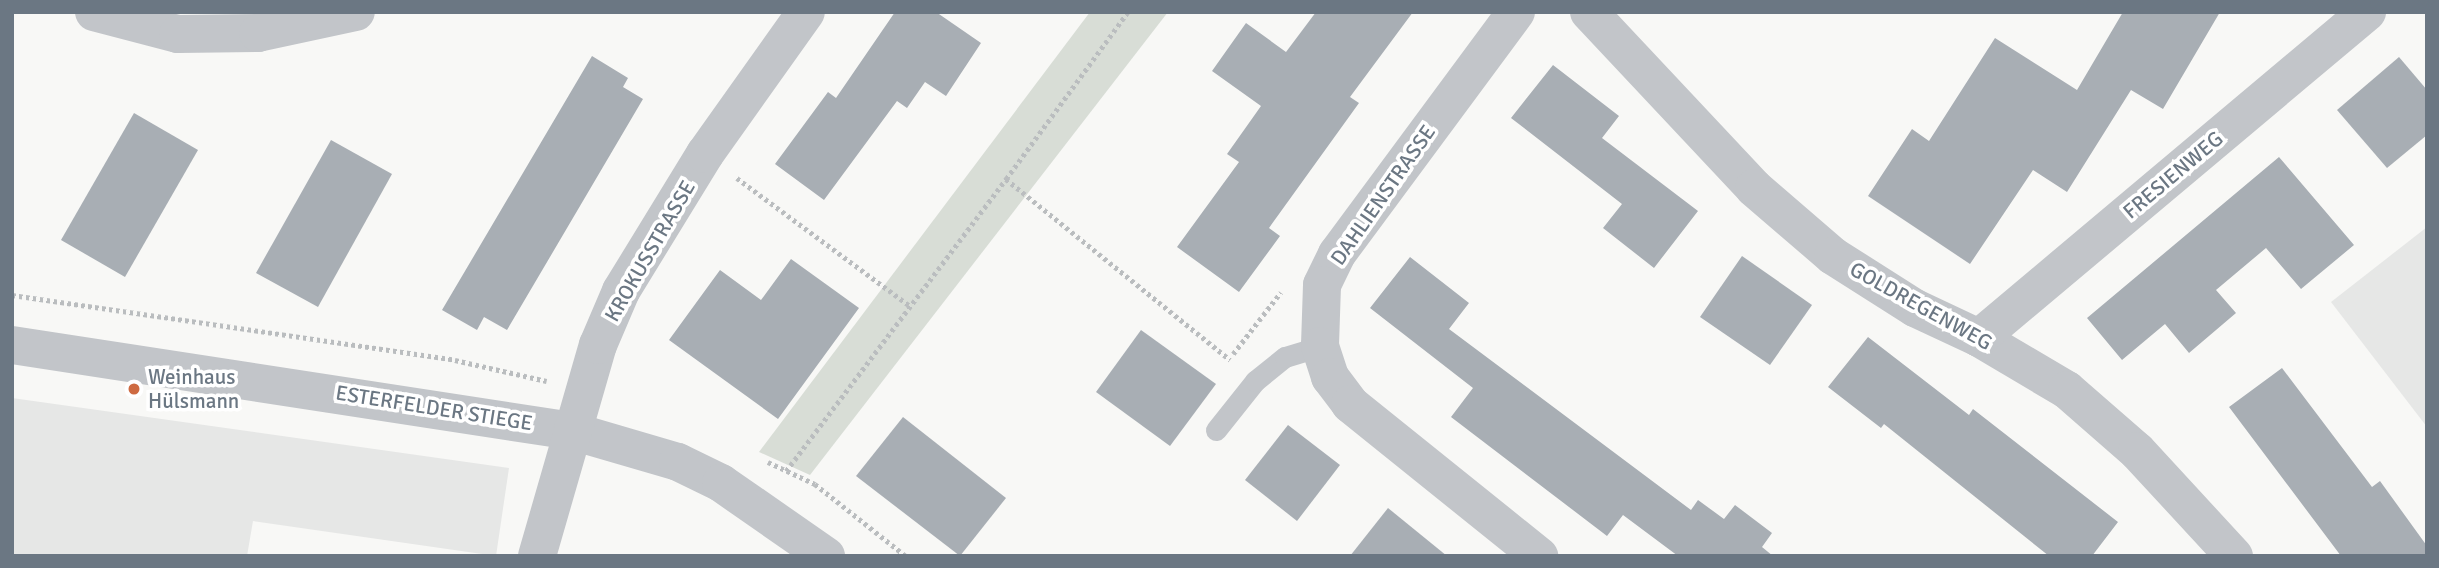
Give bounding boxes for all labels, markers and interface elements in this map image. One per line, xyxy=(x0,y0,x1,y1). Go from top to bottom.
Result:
street label: DAHLIENSTRASSE xyxy=(1325,120,1441,270)
street label: FRESIENWEG xyxy=(2118,126,2228,224)
street label: KROKUSSTRASSE xyxy=(599,176,701,326)
street label: GOLDREGENWEG xyxy=(1845,256,1997,356)
place label: Weinhaus Hülsmann xyxy=(148,364,239,414)
street label: ESTERFELDER STIEGE xyxy=(334,380,534,436)
marker: Weinhaus Hülsmann xyxy=(126,381,142,397)

